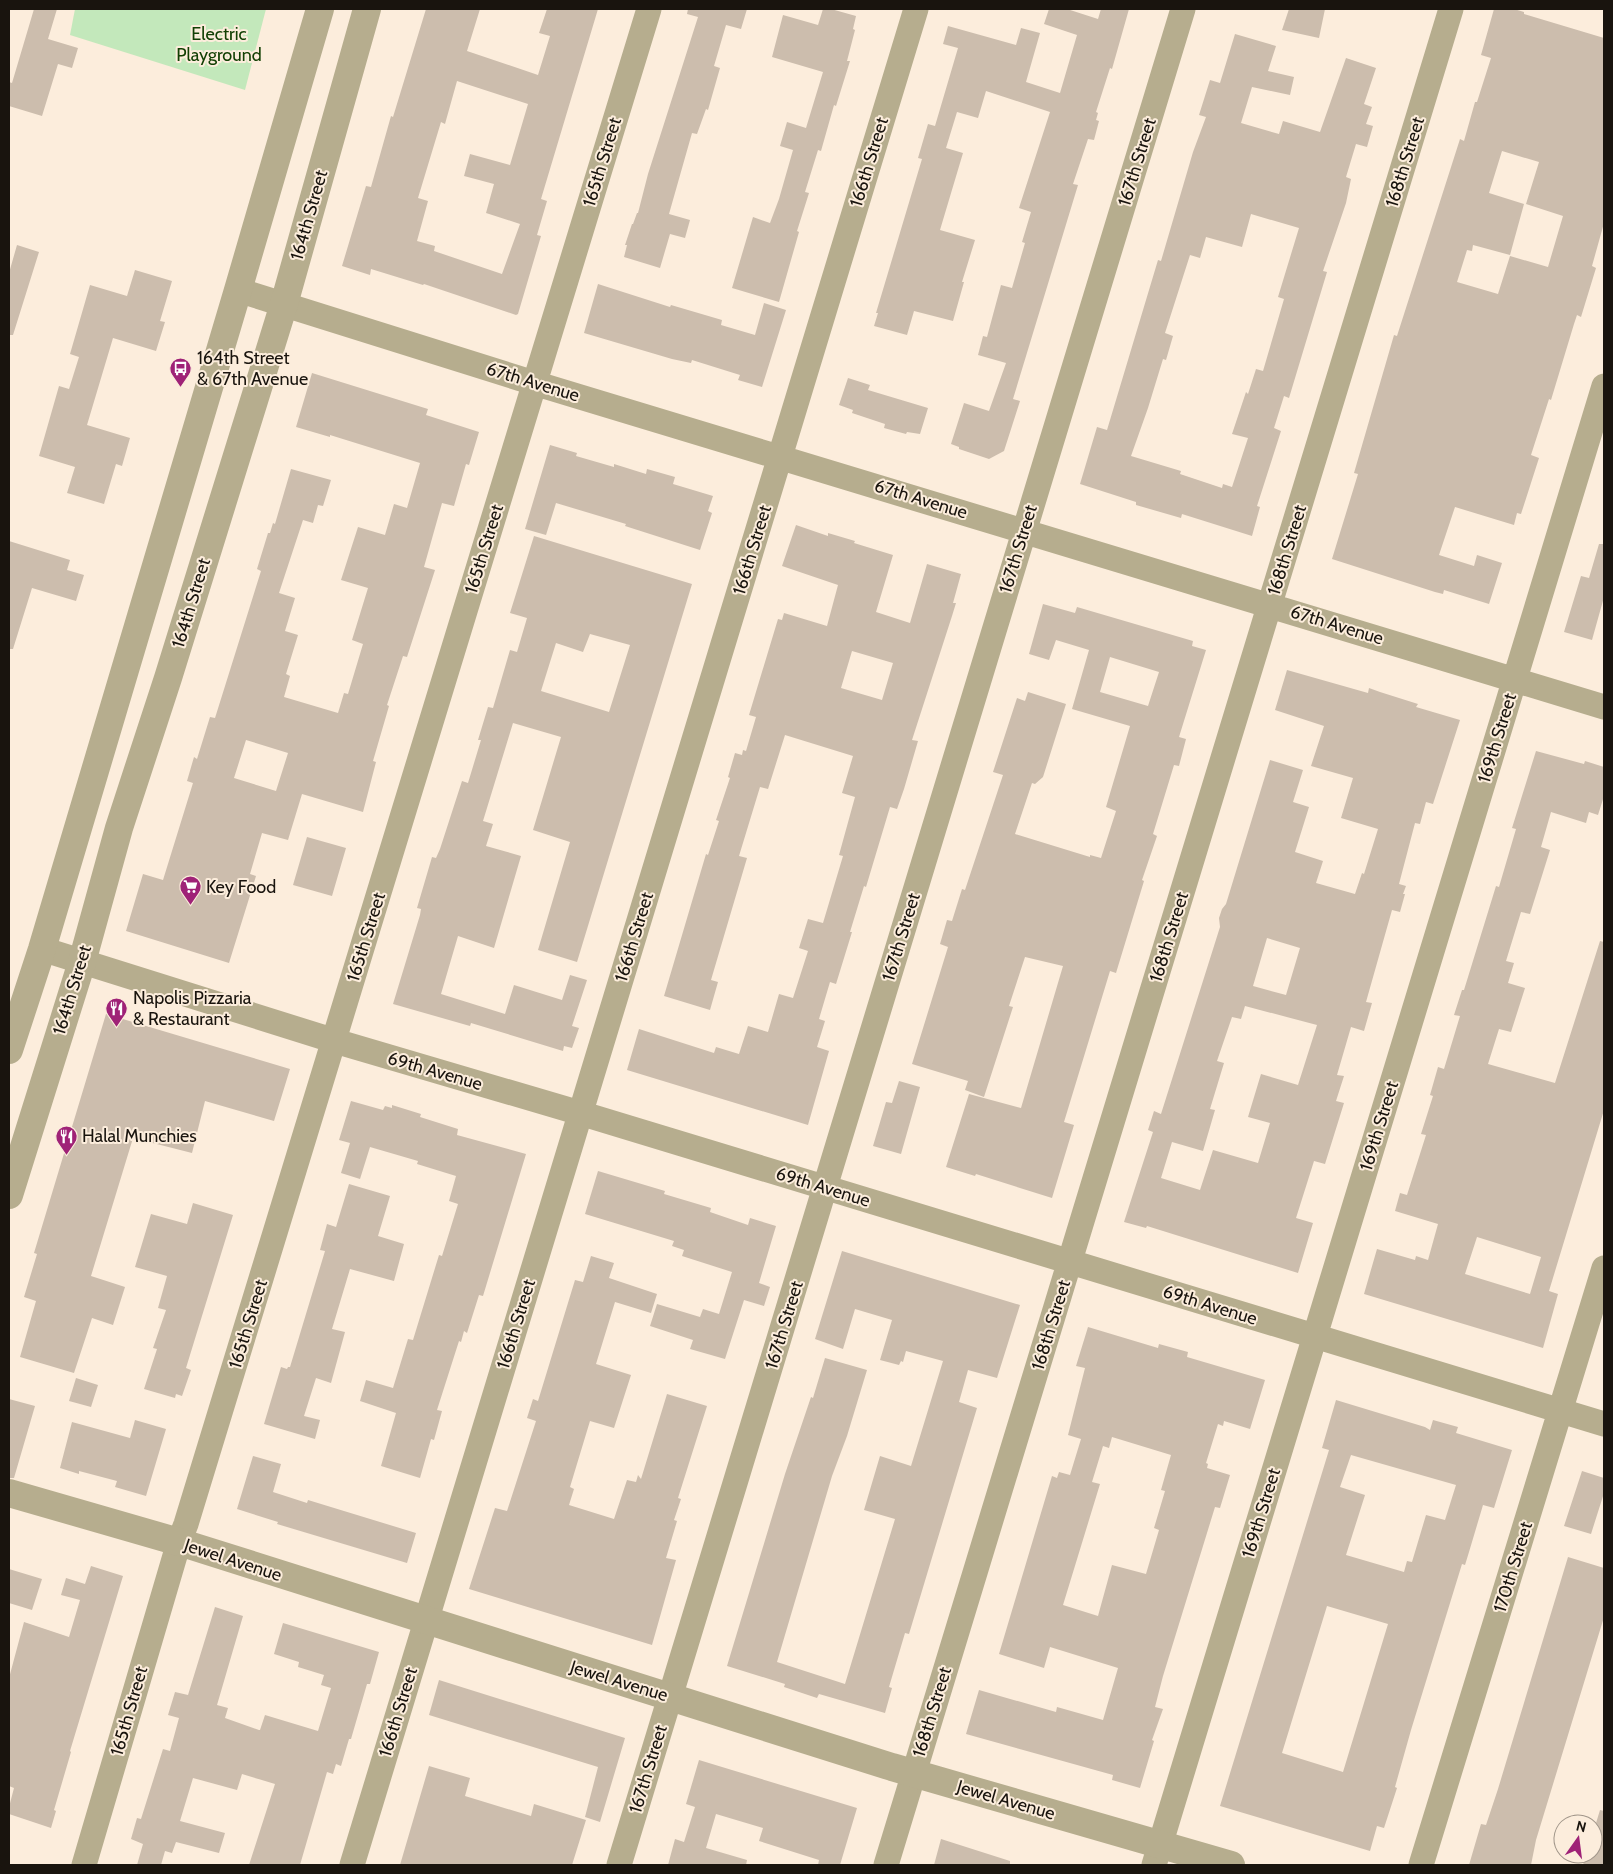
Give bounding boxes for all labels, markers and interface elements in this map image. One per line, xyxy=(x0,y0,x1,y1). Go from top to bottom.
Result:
park label: Electric Playground xyxy=(176,23,262,66)
street label: 168th Street xyxy=(1381,114,1429,210)
street label: 165th Street xyxy=(578,115,626,209)
street label: 166th Street xyxy=(845,115,893,209)
street label: 167th Street xyxy=(1113,115,1161,209)
street label: 164th Street xyxy=(286,167,332,263)
place label: 164th Street & 67th Avenue xyxy=(197,347,308,390)
bus stop icon: 164th Street & 67th Avenue xyxy=(169,356,193,387)
street label: 67th Avenue xyxy=(484,357,582,407)
street label: 67th Avenue xyxy=(872,474,970,524)
street label: 165th Street xyxy=(460,502,508,596)
street label: 167th Street xyxy=(994,502,1042,596)
street label: 168th Street xyxy=(1263,502,1311,598)
street label: 166th Street xyxy=(728,503,776,597)
street label: 164th Street xyxy=(167,555,215,651)
street label: 67th Avenue xyxy=(1288,600,1386,650)
street label: 169th Street xyxy=(1473,691,1521,785)
supermarket icon: Key Food xyxy=(178,875,202,906)
place label: Key Food xyxy=(206,876,276,898)
street label: 168th Street xyxy=(1145,889,1193,985)
street label: 165th Street xyxy=(342,890,390,984)
street label: 166th Street xyxy=(610,890,658,984)
street label: 167th Street xyxy=(877,890,925,984)
street label: 164th Street xyxy=(48,942,96,1038)
place label: Napolis Pizzaria & Restaurant xyxy=(133,987,252,1030)
restaurant icon: Napolis Pizzaria & Restaurant xyxy=(105,996,129,1027)
street label: 69th Avenue xyxy=(385,1047,485,1095)
street label: 169th Street xyxy=(1355,1079,1403,1173)
restaurant icon: Halal Munchies xyxy=(54,1124,78,1155)
place label: Halal Munchies xyxy=(82,1125,197,1147)
street label: 69th Avenue xyxy=(773,1162,873,1212)
street label: 165th Street xyxy=(224,1277,272,1371)
street label: 166th Street xyxy=(492,1277,540,1371)
street label: 168th Street xyxy=(1027,1277,1075,1373)
street label: 167th Street xyxy=(760,1278,808,1372)
street label: 69th Avenue xyxy=(1160,1280,1260,1330)
street label: 169th Street xyxy=(1237,1466,1285,1560)
street label: 170th Street xyxy=(1489,1519,1537,1615)
street label: Jewel Avenue xyxy=(181,1534,284,1586)
street label: Jewel Avenue xyxy=(566,1655,671,1706)
street label: 165th Street xyxy=(106,1664,152,1758)
street label: 168th Street xyxy=(908,1664,956,1760)
street label: 166th Street xyxy=(374,1665,422,1759)
street label: 167th Street xyxy=(624,1722,672,1816)
street label: Jewel Avenue xyxy=(953,1775,1058,1825)
north arrow xyxy=(1553,1814,1603,1864)
text: N xyxy=(1574,1816,1588,1836)

